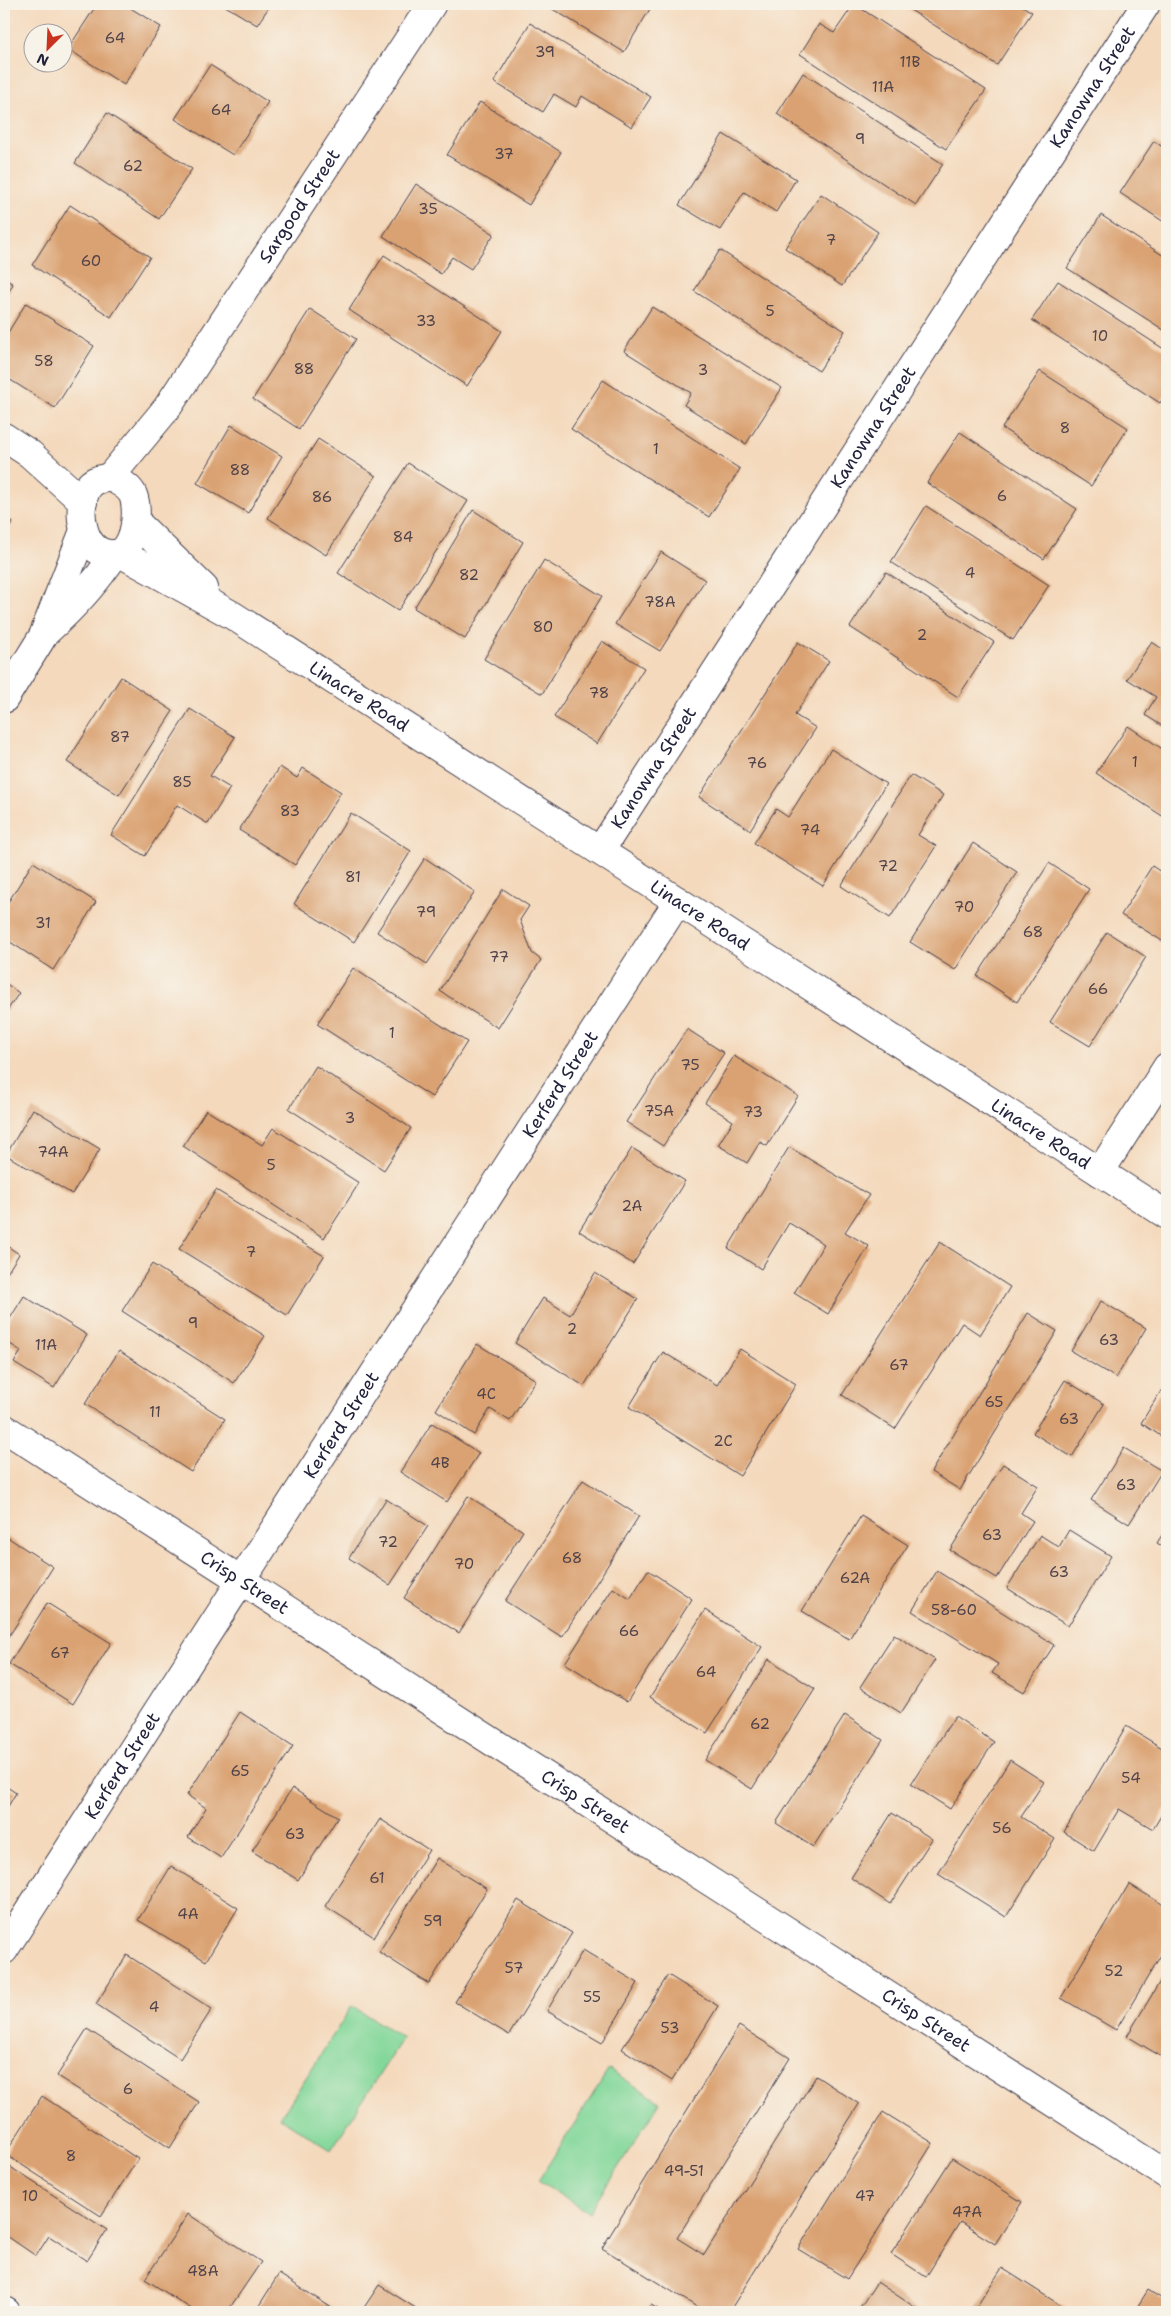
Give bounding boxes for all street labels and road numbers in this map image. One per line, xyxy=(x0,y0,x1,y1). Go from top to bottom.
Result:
street label: Kanowna Street xyxy=(1044,21,1141,153)
street label: Sargood Street xyxy=(253,144,346,268)
street label: Kanowna Street xyxy=(825,362,921,493)
street label: Linacre Road xyxy=(305,656,414,737)
street label: Kanowna Street xyxy=(605,702,702,833)
street label: Linacre Road xyxy=(645,874,754,956)
street label: Kerferd Street xyxy=(517,1026,604,1142)
street label: Linacre Road xyxy=(986,1093,1095,1175)
street label: Kerferd Street xyxy=(298,1367,385,1483)
street label: Crisp Street xyxy=(196,1545,294,1620)
street label: Kerferd Street xyxy=(79,1707,166,1824)
street label: Crisp Street xyxy=(536,1764,634,1839)
street label: Crisp Street xyxy=(877,1983,975,2058)

